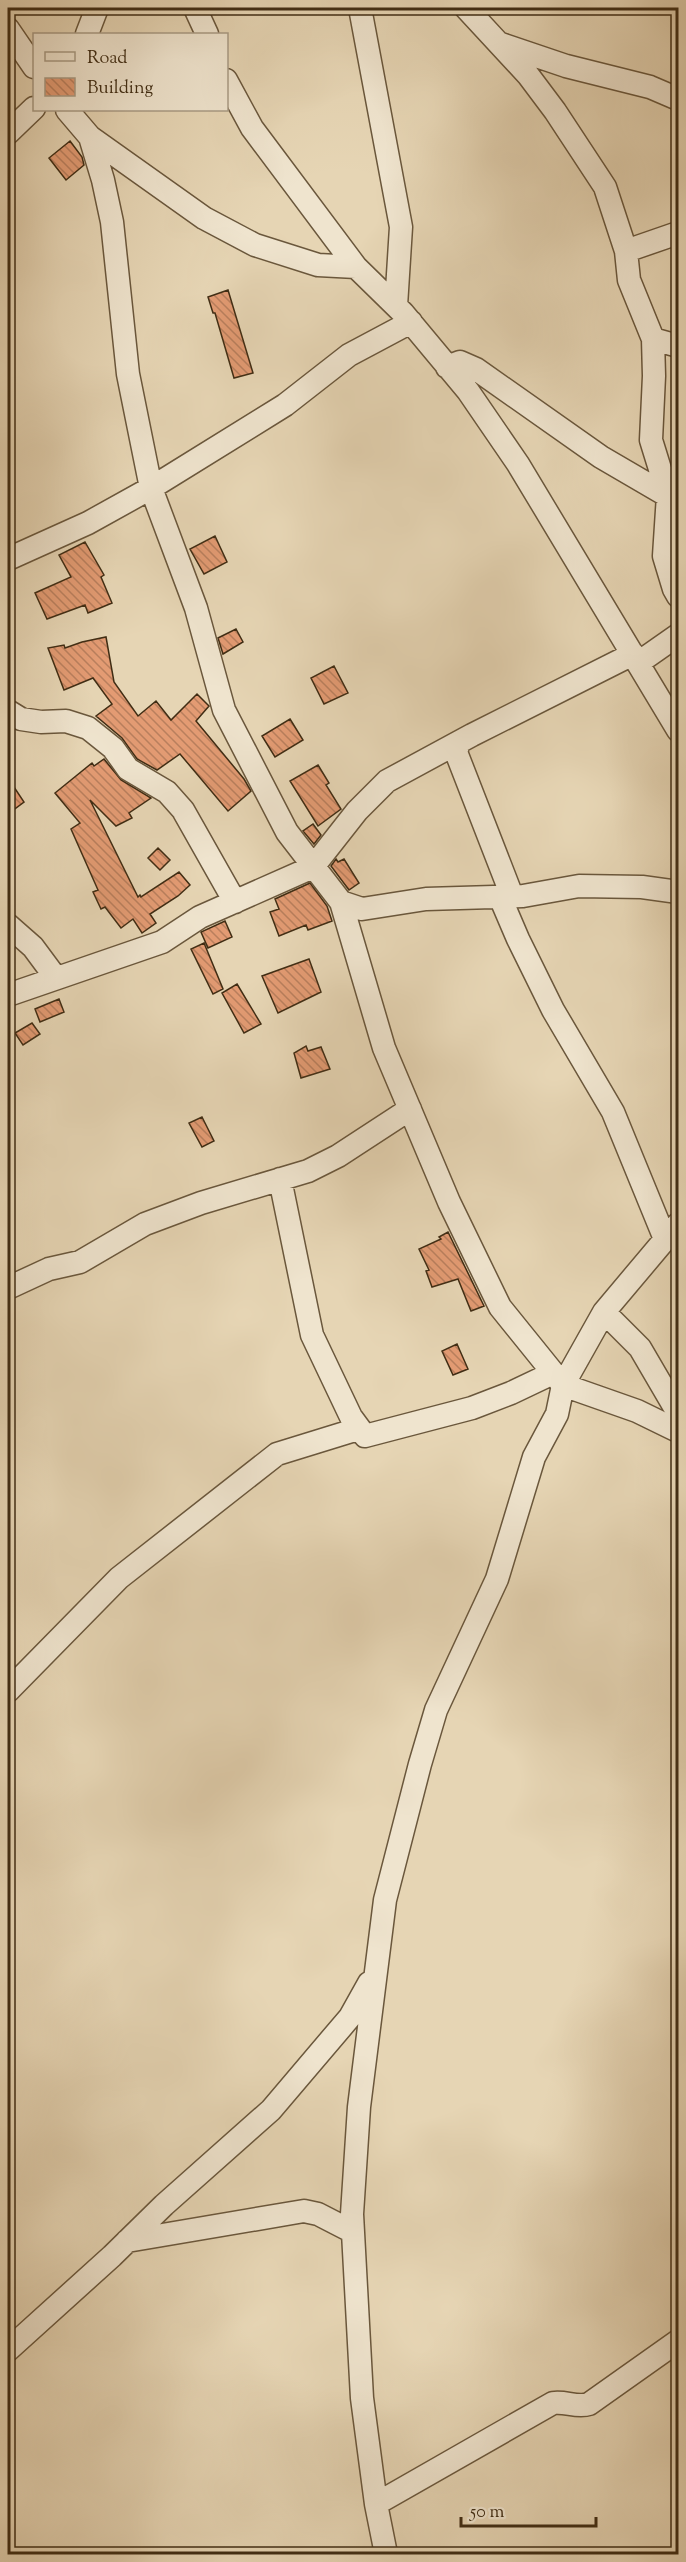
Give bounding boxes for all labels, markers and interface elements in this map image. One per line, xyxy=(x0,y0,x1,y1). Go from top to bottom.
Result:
legend xyxy=(33,33,228,111)
text: Road xyxy=(87,46,127,72)
text: Building xyxy=(87,76,153,102)
scale bar xyxy=(461,2490,596,2528)
text: 50 m xyxy=(469,2500,505,2526)

